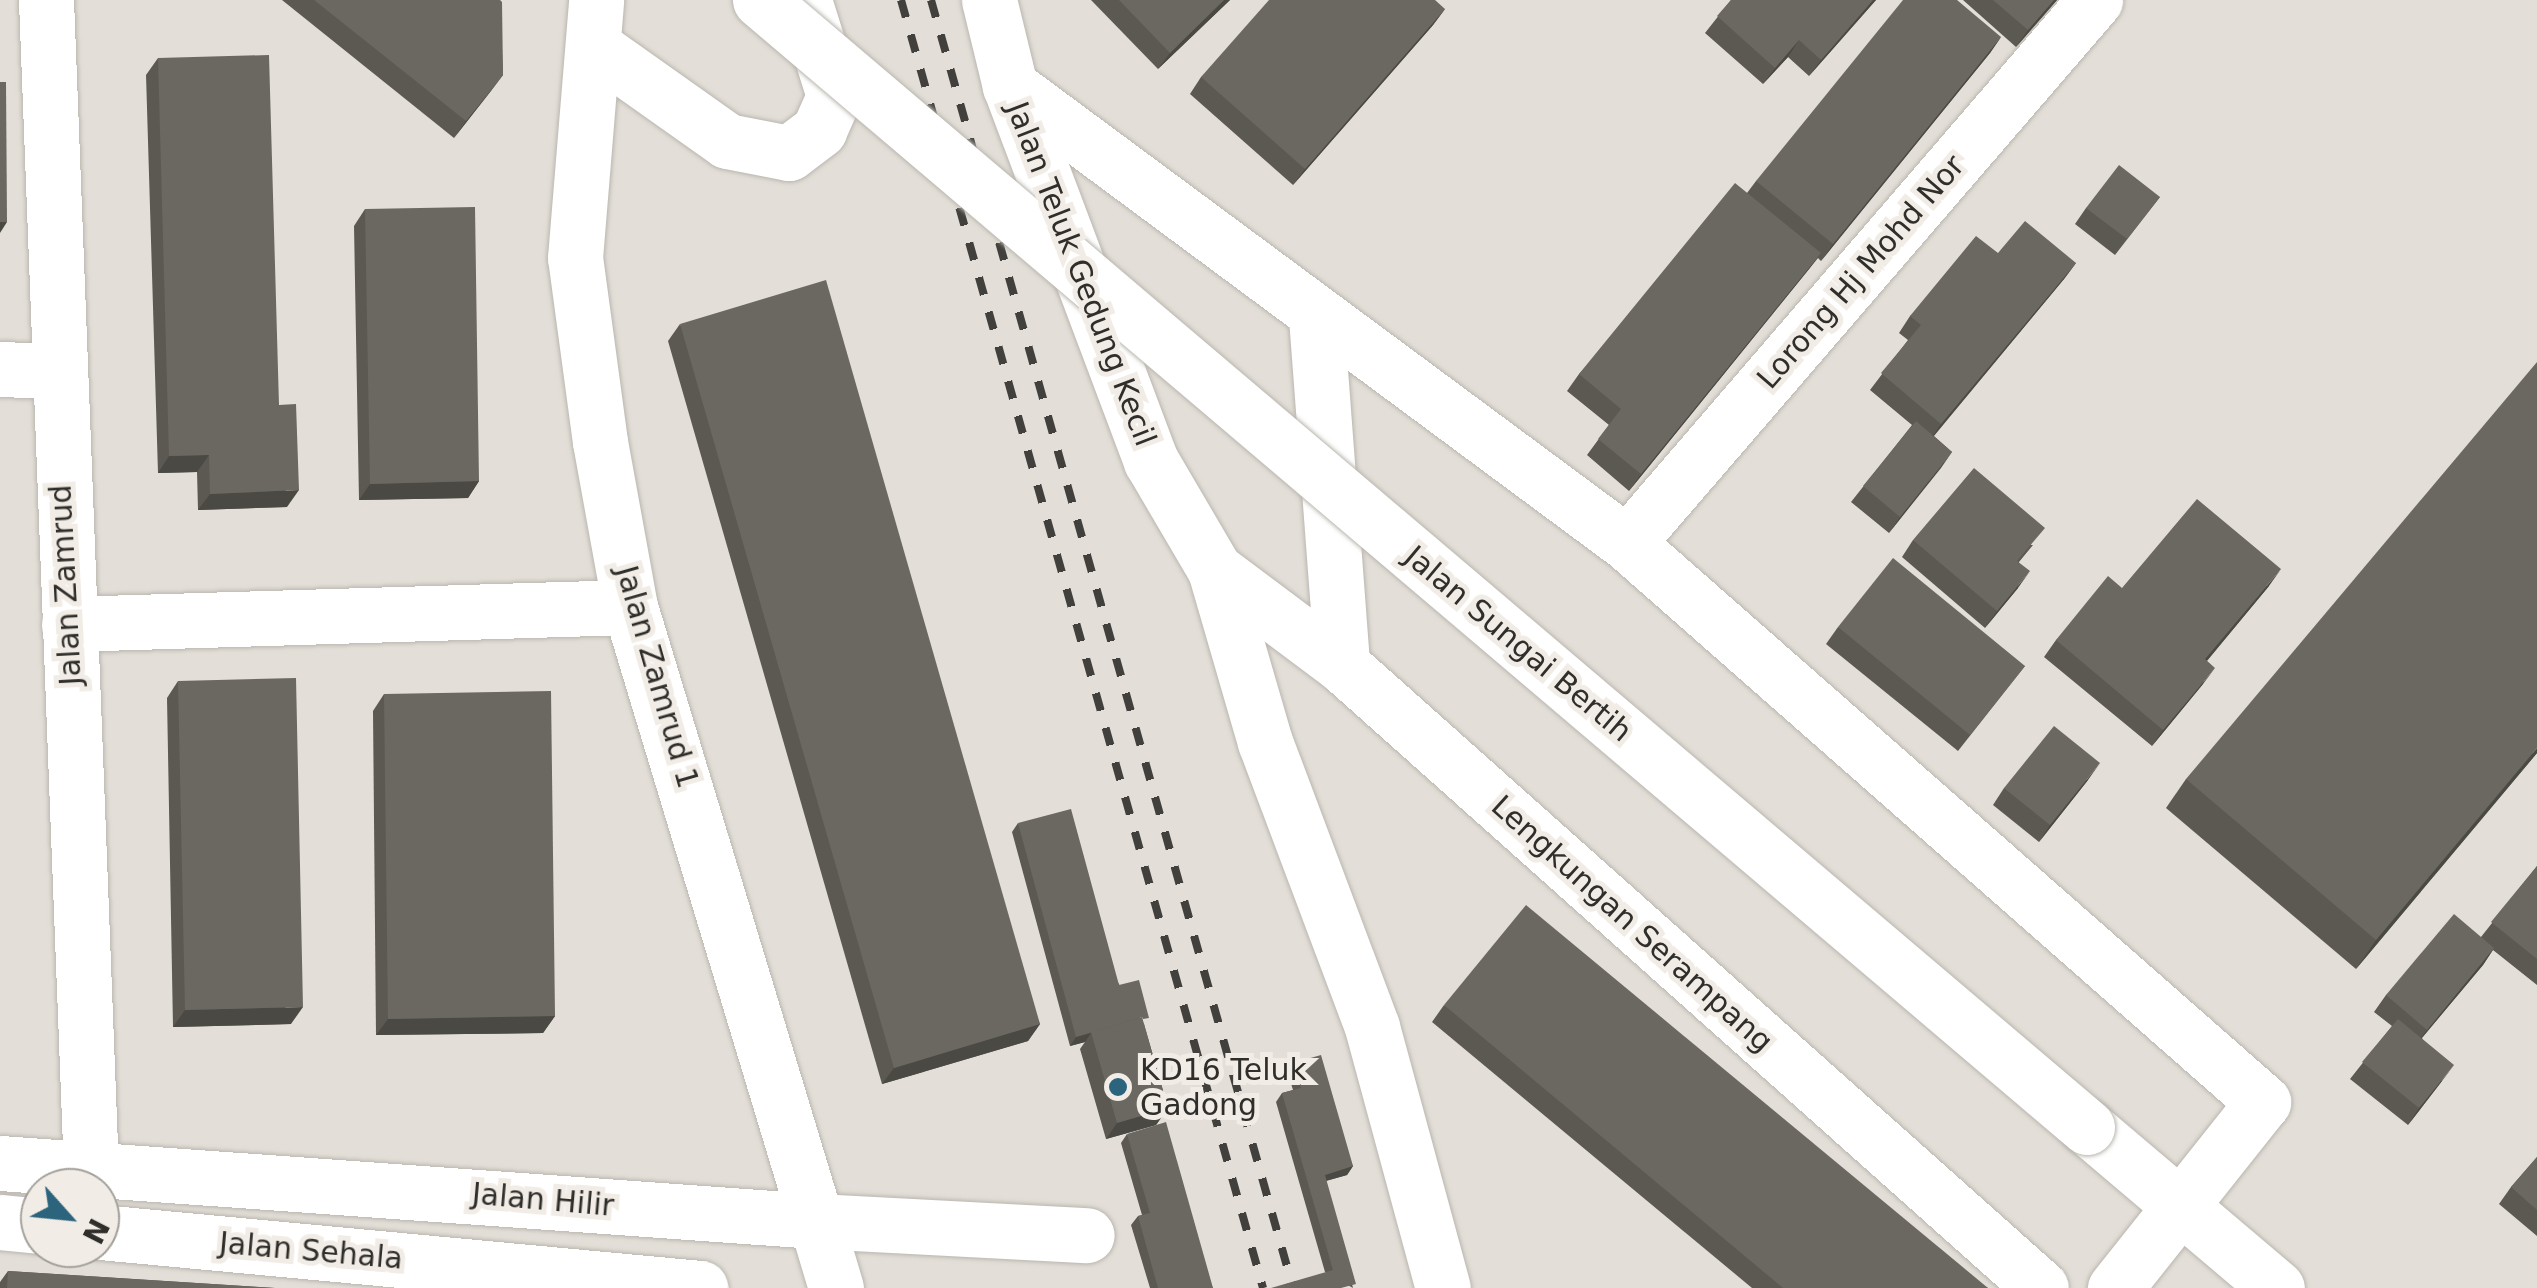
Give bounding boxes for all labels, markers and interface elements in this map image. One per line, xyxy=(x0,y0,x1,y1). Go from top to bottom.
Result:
street label: Jalan Teluk Gedung Kecil xyxy=(999,97,1163,451)
street label: Lorong Hj Mohd Nor xyxy=(1750,148,1972,396)
street label: Jalan Zamrud xyxy=(43,484,89,686)
street label: Jalan Sungai Bertih xyxy=(1397,539,1639,749)
street label: Jalan Zamrud 1 xyxy=(608,562,706,792)
street label: Lengkungan Serampang xyxy=(1484,788,1780,1060)
place label: KD16 Teluk Gadong xyxy=(1140,1052,1307,1122)
marker: KD16 Teluk Gadong xyxy=(1105,1074,1131,1100)
north arrow xyxy=(20,1168,120,1268)
street label: Jalan Hilir xyxy=(471,1176,615,1224)
text: N xyxy=(75,1213,115,1249)
street label: Jalan Sehala xyxy=(218,1225,404,1277)

